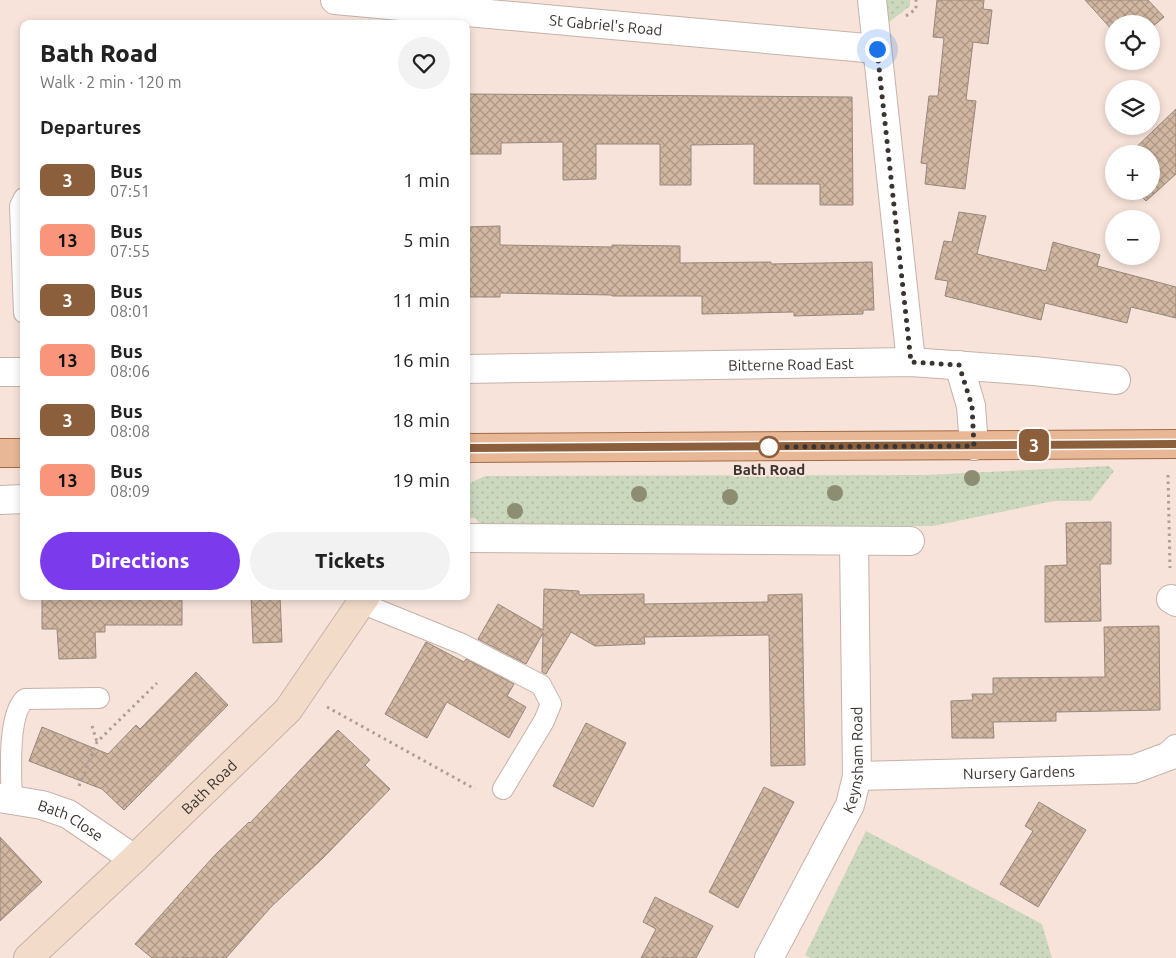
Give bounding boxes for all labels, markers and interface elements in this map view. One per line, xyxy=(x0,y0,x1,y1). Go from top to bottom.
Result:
street label: St Gabriel's Road xyxy=(549,11,663,38)
map controls xyxy=(1105,15,1160,265)
button: locate xyxy=(1105,15,1160,70)
button: heart xyxy=(398,37,450,89)
your location xyxy=(865,37,890,62)
text: Bath Road xyxy=(40,40,158,67)
text: Walk · 2 min · 120 m xyxy=(40,73,182,91)
button: layers xyxy=(1105,80,1160,135)
text: Departures xyxy=(40,116,141,138)
button: + xyxy=(1105,145,1160,200)
text: Bus xyxy=(110,160,143,182)
text: 1 min xyxy=(403,169,450,191)
text: 3 xyxy=(62,170,73,190)
text: 07:51 xyxy=(110,182,150,200)
button: − xyxy=(1105,210,1160,265)
text: Bus xyxy=(110,220,143,242)
text: 5 min xyxy=(403,229,450,251)
text: 13 xyxy=(57,230,78,250)
text: 07:55 xyxy=(110,242,150,260)
text: Bus xyxy=(110,280,143,302)
text: 11 min xyxy=(392,289,450,311)
text: 3 xyxy=(62,290,73,310)
text: 08:01 xyxy=(110,302,150,320)
text: Bus xyxy=(110,340,143,362)
text: 16 min xyxy=(392,349,450,371)
text: 13 xyxy=(57,350,78,370)
street label: Bitterne Road East xyxy=(728,354,854,373)
text: 08:06 xyxy=(110,362,150,380)
text: Bus xyxy=(110,400,143,422)
text: 18 min xyxy=(392,409,450,431)
text: 3 xyxy=(62,410,73,430)
text: 08:08 xyxy=(110,422,150,440)
line badge: 3 xyxy=(1018,429,1050,461)
text: 3 xyxy=(1029,435,1039,455)
marker: Bath Road xyxy=(758,436,780,458)
text: Bus xyxy=(110,460,143,482)
place label: Bath Road xyxy=(733,461,805,478)
text: 19 min xyxy=(392,469,450,491)
text: 13 xyxy=(57,470,78,490)
text: 08:09 xyxy=(110,482,150,500)
button: Directions xyxy=(40,532,240,590)
button: Tickets xyxy=(250,532,450,590)
street label: Keynsham Road xyxy=(839,706,866,816)
street label: Bath Road xyxy=(178,756,240,817)
street label: Nursery Gardens xyxy=(963,762,1075,782)
street label: Bath Close xyxy=(36,796,107,844)

